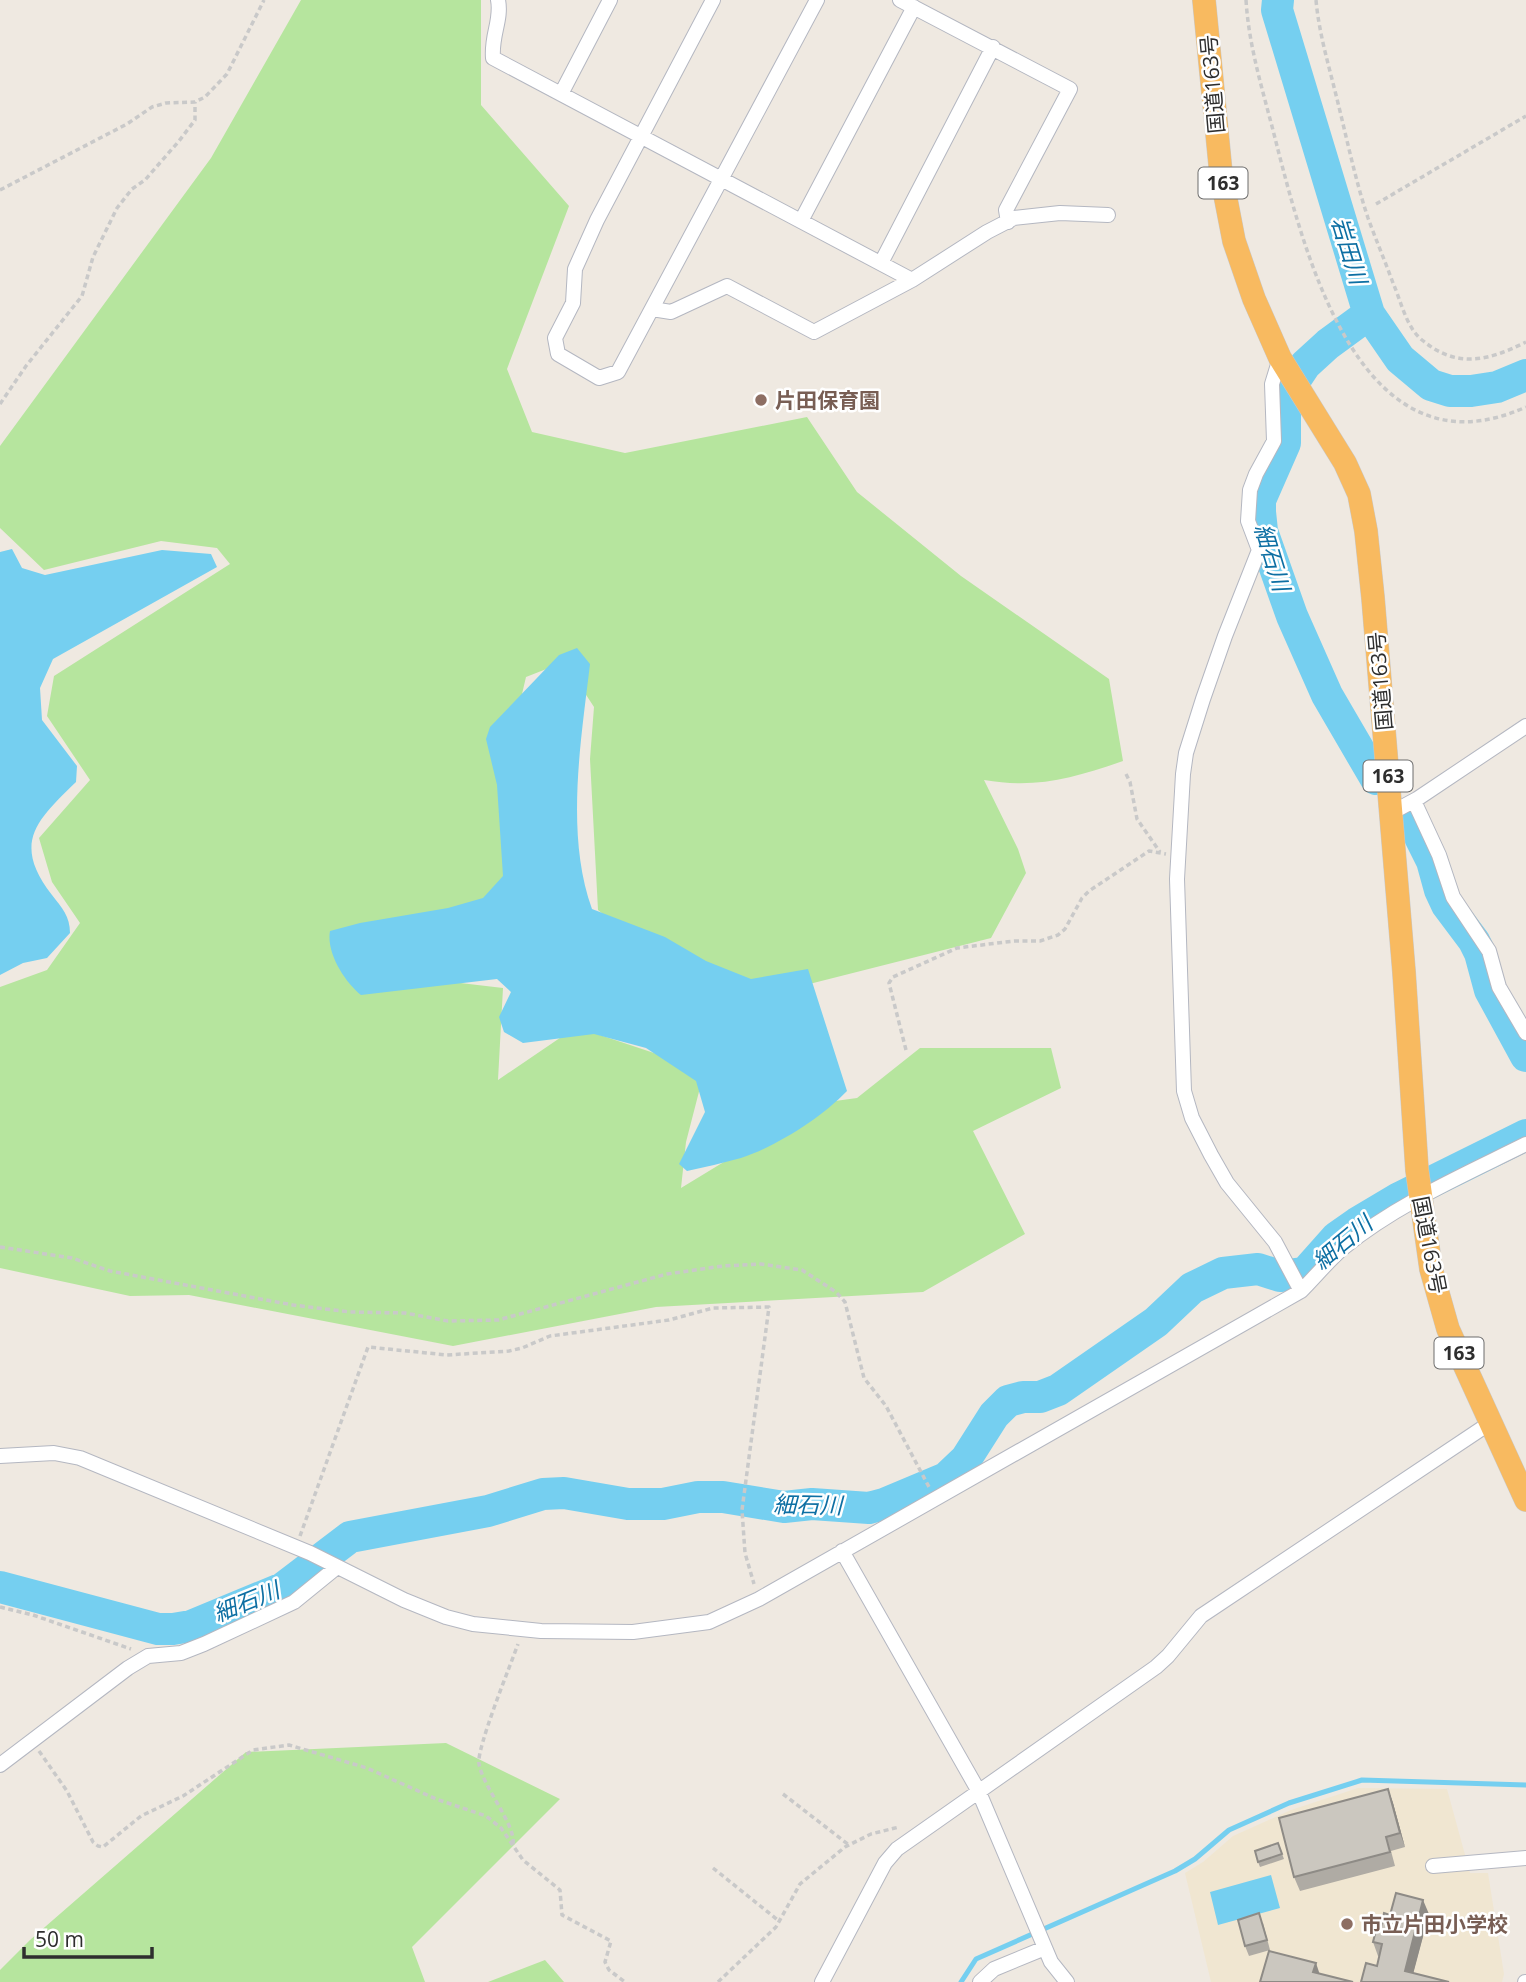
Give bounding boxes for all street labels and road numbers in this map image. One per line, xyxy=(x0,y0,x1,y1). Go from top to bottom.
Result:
street label: 国道163号 xyxy=(1194,33,1230,135)
road number: 163 xyxy=(1198,168,1248,198)
street label: 国道163号 xyxy=(1362,630,1398,732)
road number: 163 xyxy=(1364,761,1412,792)
street label: 国道163号 xyxy=(1407,1194,1453,1296)
road number: 163 xyxy=(1434,1338,1484,1368)

